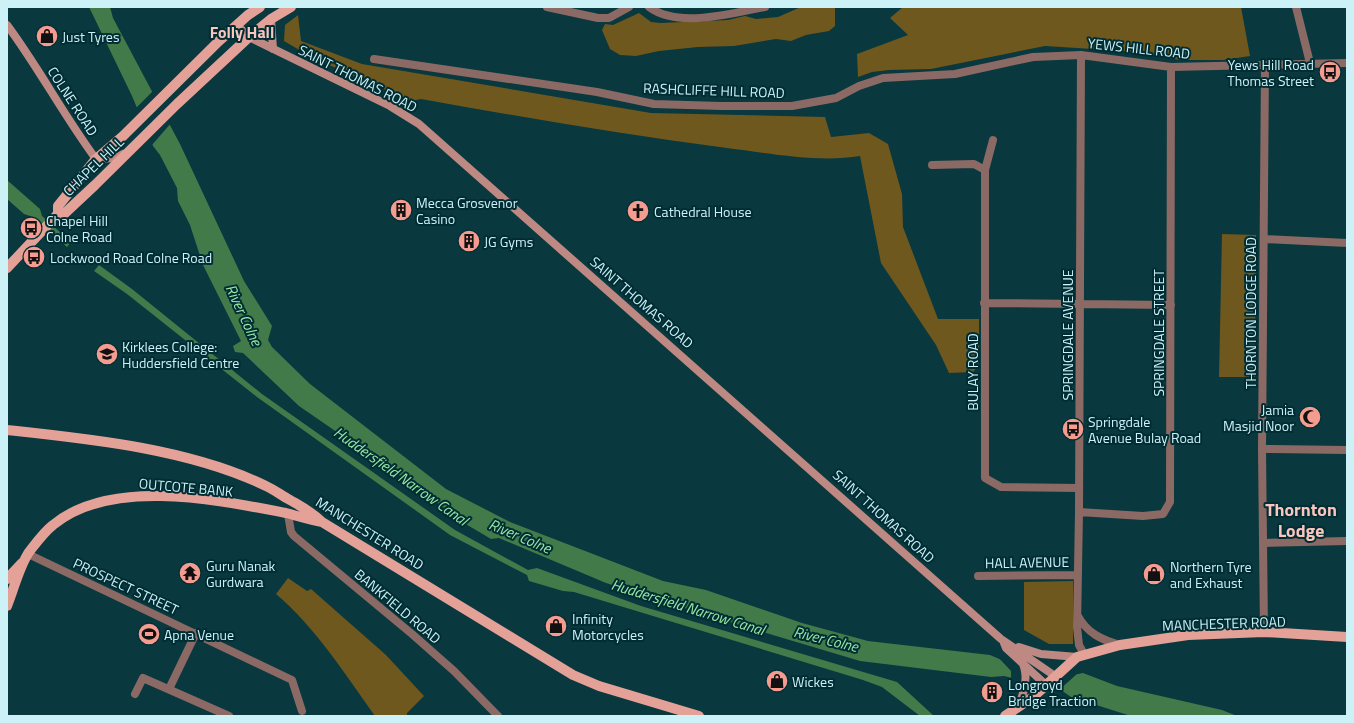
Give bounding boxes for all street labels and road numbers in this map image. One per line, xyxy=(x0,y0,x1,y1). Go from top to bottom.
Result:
street label: YEWS HILL ROAD xyxy=(1087,32,1191,64)
street label: SAINT THOMAS ROAD xyxy=(295,39,421,117)
street label: COLNE ROAD xyxy=(43,62,103,140)
street label: RASHCLIFFE HILL ROAD xyxy=(643,77,785,103)
street label: CHAPEL HILL xyxy=(58,131,128,200)
street label: THORNTON LODGE ROAD xyxy=(1240,237,1261,389)
street label: SAINT THOMAS ROAD xyxy=(586,251,698,353)
street label: SPRINGDALE AVENUE xyxy=(1057,269,1078,400)
street label: SPRINGDALE STREET xyxy=(1148,269,1169,397)
street label: BULAY ROAD xyxy=(962,333,983,411)
street label: SAINT THOMAS ROAD xyxy=(828,464,940,568)
street label: OUTCOTE BANK xyxy=(138,472,234,502)
street label: MANCHESTER ROAD xyxy=(312,491,428,575)
street label: HALL AVENUE xyxy=(985,551,1070,573)
street label: PROSPECT STREET xyxy=(70,552,183,620)
street label: BANKFIELD ROAD xyxy=(350,564,446,648)
street label: MANCHESTER ROAD xyxy=(1162,610,1286,636)

